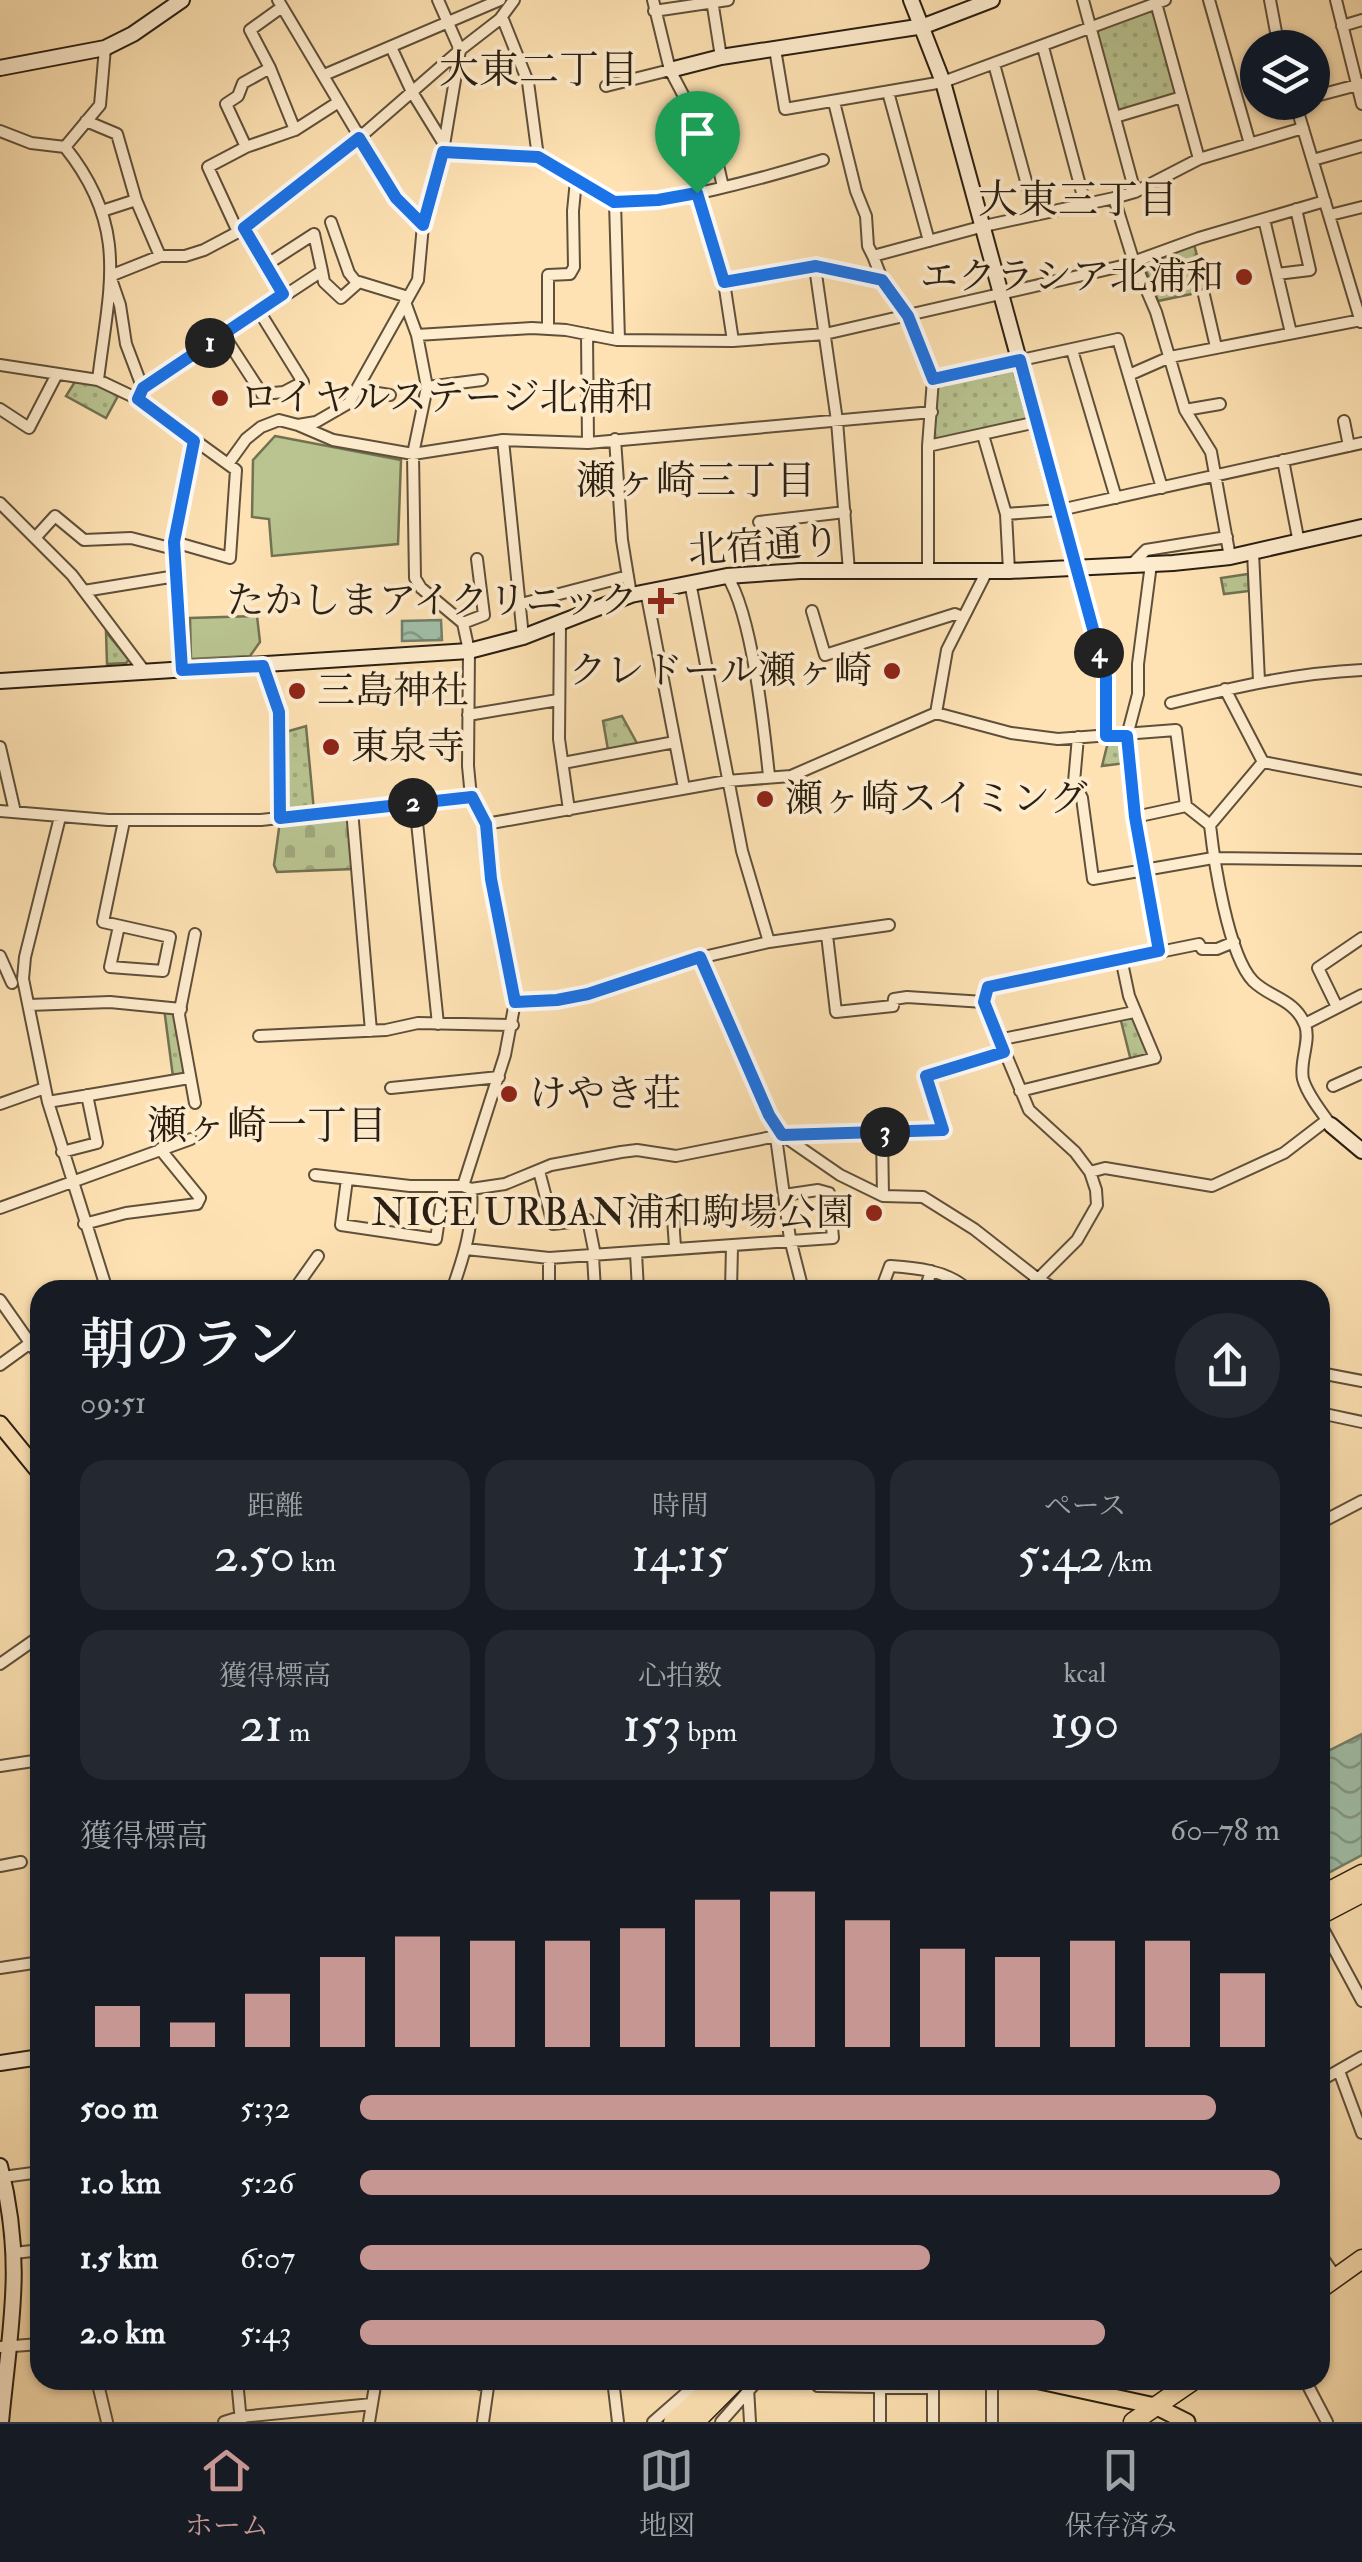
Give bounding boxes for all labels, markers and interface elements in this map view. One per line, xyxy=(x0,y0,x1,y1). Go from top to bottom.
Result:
map controls xyxy=(1240,30,1330,120)
button: layers xyxy=(1240,30,1330,120)
district label: 大東二丁目 xyxy=(439,45,639,96)
pin xyxy=(655,91,740,194)
icon: arrive xyxy=(670,106,725,161)
district label: 大東三丁目 xyxy=(978,175,1178,226)
place label: エクラシア北浦和 xyxy=(920,253,1224,301)
marker: エクラシア北浦和 xyxy=(1233,266,1255,288)
pin: 1 xyxy=(185,318,235,368)
text: 1 xyxy=(205,325,215,360)
place label: ロイヤルステージ北浦和 xyxy=(240,374,654,422)
marker: ロイヤルステージ北浦和 xyxy=(209,387,231,409)
district label: 瀬ヶ崎三丁目 xyxy=(576,456,816,507)
street label: 北宿通り xyxy=(687,517,841,575)
place label: たかしまアイクリニック xyxy=(226,577,638,625)
marker: たかしまアイクリニック xyxy=(648,588,674,614)
pin: 4 xyxy=(1074,628,1124,678)
text: 4 xyxy=(1091,635,1107,670)
place label: クレドール瀬ヶ崎 xyxy=(569,647,872,695)
marker: クレドール瀬ヶ崎 xyxy=(881,660,903,682)
place label: 三島神社 xyxy=(317,667,469,715)
marker: 三島神社 xyxy=(286,680,308,702)
place label: 東泉寺 xyxy=(351,723,465,771)
marker: 東泉寺 xyxy=(320,736,342,758)
place label: 瀬ヶ崎スイミング xyxy=(785,775,1087,823)
pin: 2 xyxy=(388,778,438,828)
text: 2 xyxy=(406,785,420,820)
marker: 瀬ヶ崎スイミング xyxy=(754,788,776,810)
place label: けやき荘 xyxy=(529,1070,681,1118)
marker: けやき荘 xyxy=(498,1083,520,1105)
district label: 瀬ヶ崎一丁目 xyxy=(147,1101,387,1152)
pin: 3 xyxy=(860,1107,910,1157)
text: 3 xyxy=(880,1114,890,1149)
place label: NICE URBAN浦和駒場公園 xyxy=(372,1189,854,1237)
marker: NICE URBAN浦和駒場公園 xyxy=(863,1202,885,1224)
text: 朝のラン xyxy=(80,1311,300,1380)
button: share xyxy=(1175,1313,1280,1418)
text: 09:51 xyxy=(80,1383,146,1423)
text: 距離 xyxy=(247,1489,303,1524)
text: 時間 xyxy=(652,1489,708,1524)
text: ペース xyxy=(1044,1489,1126,1524)
text: 2.50 xyxy=(214,1524,295,1587)
text: 14:15 xyxy=(632,1524,728,1587)
text: 5:42 xyxy=(1018,1524,1104,1587)
text: km xyxy=(295,1545,336,1580)
text: /km xyxy=(1104,1545,1152,1580)
text: kcal xyxy=(1064,1656,1106,1691)
text: 獲得標高 xyxy=(219,1659,331,1694)
text: 心拍数 xyxy=(638,1659,722,1694)
text: 190 xyxy=(1051,1691,1119,1754)
text: 21 xyxy=(240,1694,283,1757)
text: 153 xyxy=(623,1694,682,1757)
text: m xyxy=(283,1715,310,1750)
text: bpm xyxy=(682,1715,737,1750)
text: 60–78 m xyxy=(1170,1810,1280,1850)
text: 獲得標高 xyxy=(80,1817,208,1857)
text: 500 m xyxy=(80,2088,158,2128)
text: 5:32 xyxy=(240,2088,290,2128)
text: 1.0 km xyxy=(80,2163,161,2203)
text: 5:26 xyxy=(240,2163,294,2203)
text: 1.5 km xyxy=(80,2238,158,2278)
text: 6:07 xyxy=(240,2238,295,2278)
text: 2.0 km xyxy=(80,2313,166,2353)
text: 5:43 xyxy=(240,2313,292,2353)
tab: ホーム xyxy=(185,2443,269,2544)
tab: 地図 xyxy=(639,2443,695,2544)
tab: 保存済み xyxy=(1065,2443,1177,2544)

